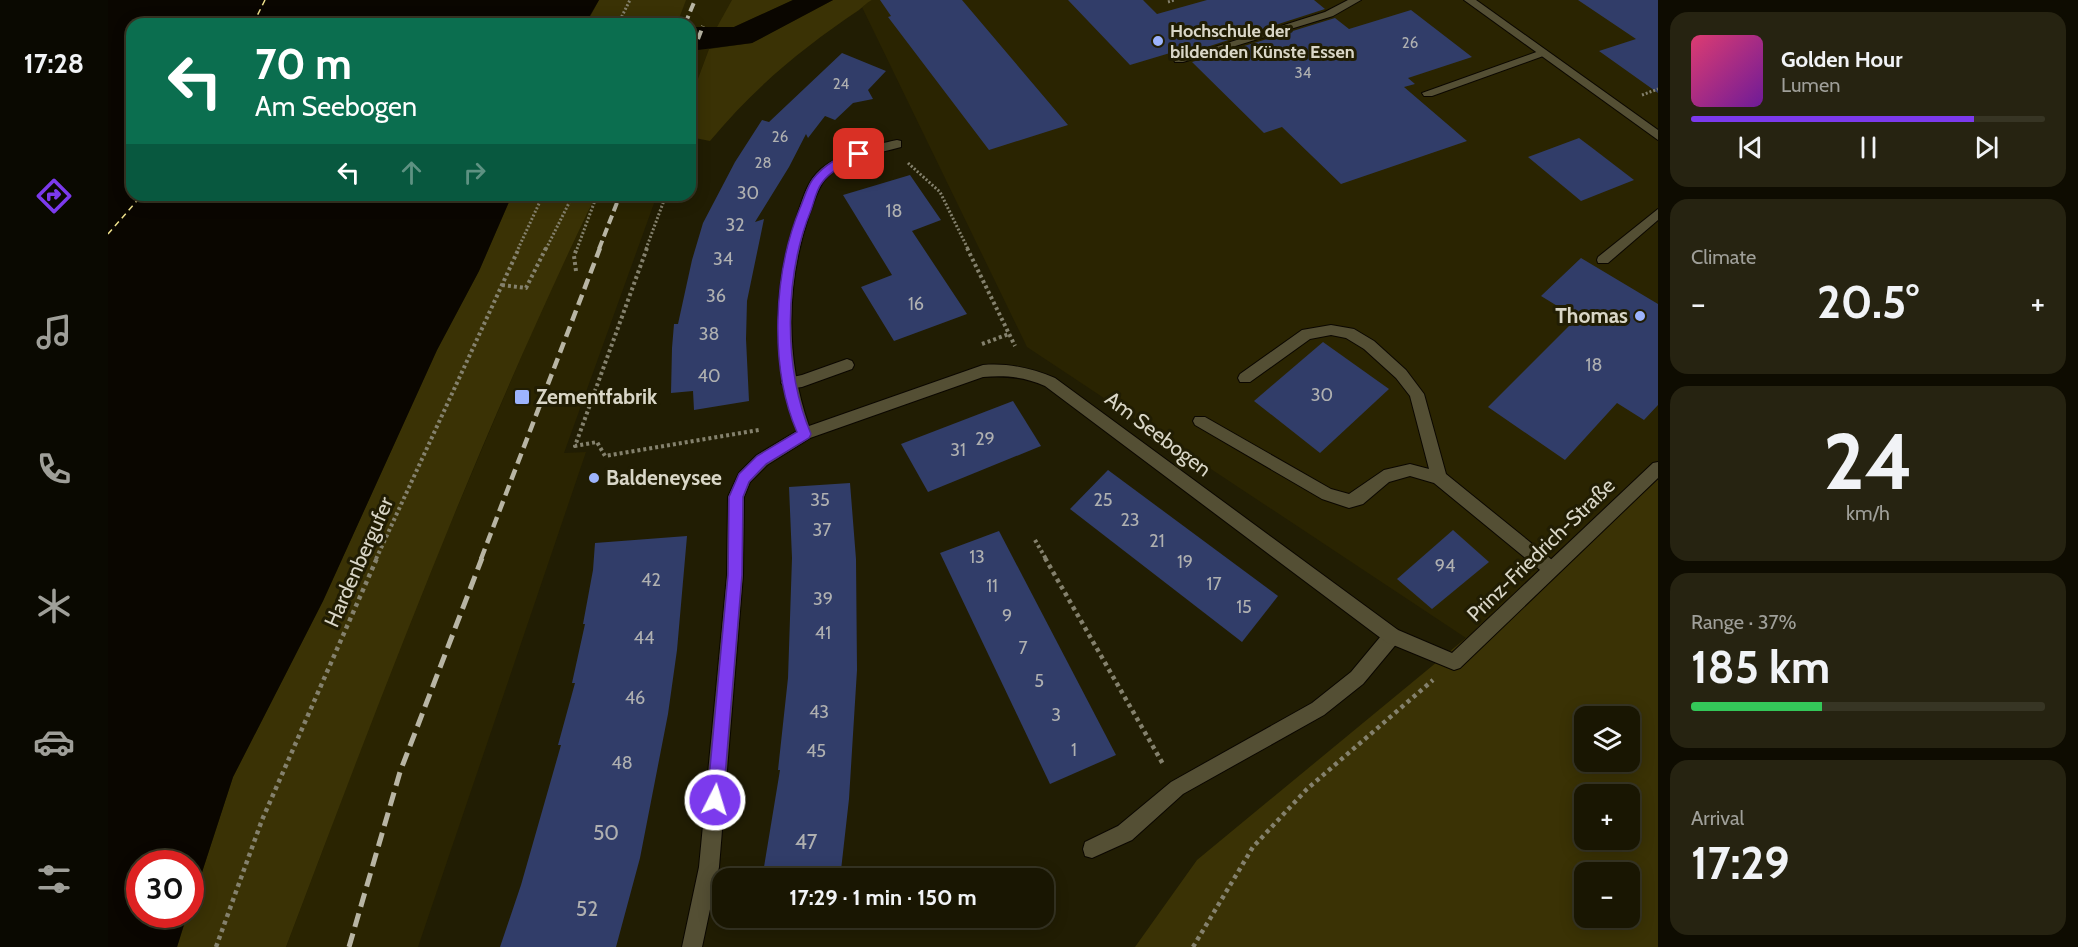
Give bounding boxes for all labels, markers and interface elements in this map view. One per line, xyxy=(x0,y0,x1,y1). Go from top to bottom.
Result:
place label: Hochschule der bildenden Künste Essen xyxy=(1170,20,1355,63)
marker: Hochschule der bildenden Künste Essen xyxy=(1151,34,1165,48)
house number: 26 xyxy=(1402,34,1418,52)
text: 70 m xyxy=(255,38,352,90)
icon: left xyxy=(156,42,234,120)
text: Golden Hour xyxy=(1781,46,1902,73)
text: 17:28 xyxy=(24,47,84,80)
house number: 34 xyxy=(1295,64,1312,82)
text: Lumen xyxy=(1781,73,1840,97)
house number: 24 xyxy=(833,75,850,93)
text: Am Seebogen xyxy=(255,90,417,123)
house number: 26 xyxy=(772,128,788,146)
pin xyxy=(833,128,884,179)
icon: previous xyxy=(1734,131,1767,164)
icon: pause xyxy=(1852,131,1885,164)
icon: next xyxy=(1970,131,2003,164)
icon: arrive xyxy=(842,137,875,170)
house number: 28 xyxy=(755,154,771,172)
icon: left xyxy=(332,156,365,189)
icon: ahead xyxy=(395,156,428,189)
icon: right xyxy=(458,156,491,189)
icon: directions xyxy=(33,175,75,217)
house number: 30 xyxy=(737,182,759,204)
house number: 18 xyxy=(886,200,902,222)
house number: 32 xyxy=(725,214,745,236)
text: Climate xyxy=(1691,245,1756,269)
house number: 34 xyxy=(713,248,733,270)
text: 20.5° xyxy=(1817,275,1919,329)
text: − xyxy=(1691,283,1706,323)
text: + xyxy=(2030,283,2045,323)
house number: 36 xyxy=(706,285,726,307)
house number: 16 xyxy=(908,293,924,315)
place label: Thomas xyxy=(1555,303,1628,328)
marker: Thomas xyxy=(1633,309,1647,323)
icon: music xyxy=(33,311,75,353)
house number: 38 xyxy=(699,323,719,345)
house number: 18 xyxy=(1586,354,1602,376)
house number: 40 xyxy=(698,365,720,387)
place label: Zementfabrik xyxy=(536,384,658,409)
house number: 30 xyxy=(1311,384,1333,406)
street label: Am Seebogen xyxy=(1100,386,1216,481)
marker: Zementfabrik xyxy=(513,388,531,406)
text: 24 xyxy=(1823,414,1913,509)
house number: 29 xyxy=(975,428,995,450)
house number: 31 xyxy=(950,439,966,461)
icon: phone xyxy=(33,448,75,490)
place label: Baldeneysee xyxy=(606,465,722,490)
marker: Baldeneysee xyxy=(587,471,601,485)
street label: Prinz-Friedrich-Straße xyxy=(1462,473,1620,627)
house number: 35 xyxy=(810,489,830,511)
house number: 25 xyxy=(1093,489,1113,511)
street label: Hardenbergufer xyxy=(319,493,399,631)
text: km/h xyxy=(1846,501,1890,525)
house number: 23 xyxy=(1120,509,1140,531)
house number: 37 xyxy=(813,519,831,541)
house number: 21 xyxy=(1149,530,1165,552)
house number: 13 xyxy=(969,546,985,568)
house number: 19 xyxy=(1177,551,1193,573)
house number: 94 xyxy=(1435,555,1455,577)
house number: 42 xyxy=(641,569,661,591)
house number: 17 xyxy=(1207,573,1221,595)
house number: 11 xyxy=(986,575,998,597)
icon: climate xyxy=(33,585,75,627)
house number: 39 xyxy=(813,588,833,610)
house number: 15 xyxy=(1236,596,1252,618)
house number: 9 xyxy=(1002,605,1012,627)
text: Range · 37% xyxy=(1691,610,1797,634)
house number: 41 xyxy=(815,622,831,644)
house number: 44 xyxy=(634,627,654,649)
house number: 7 xyxy=(1018,637,1028,659)
text: 185 km xyxy=(1691,640,1830,694)
house number: 5 xyxy=(1034,670,1044,692)
house number: 46 xyxy=(625,687,645,709)
house number: 43 xyxy=(809,701,829,723)
house number: 3 xyxy=(1051,704,1061,726)
map controls xyxy=(1574,706,1640,928)
button: layers xyxy=(1574,706,1640,772)
icon: car xyxy=(33,721,75,763)
house number: 1 xyxy=(1071,739,1077,761)
house number: 45 xyxy=(806,740,826,762)
house number: 48 xyxy=(611,752,633,774)
position arrow xyxy=(683,768,747,832)
button: + xyxy=(1574,784,1640,850)
text: Arrival xyxy=(1691,806,1744,830)
house number: 50 xyxy=(593,820,619,845)
house number: 47 xyxy=(795,829,818,854)
text: 17:29 xyxy=(1691,836,1790,890)
speed limit sign: 30 xyxy=(126,850,204,928)
icon: filters xyxy=(33,858,75,900)
button: − xyxy=(1574,862,1640,928)
text: 17:29 · 1 min · 150 m xyxy=(789,884,977,911)
house number: 52 xyxy=(576,896,598,921)

